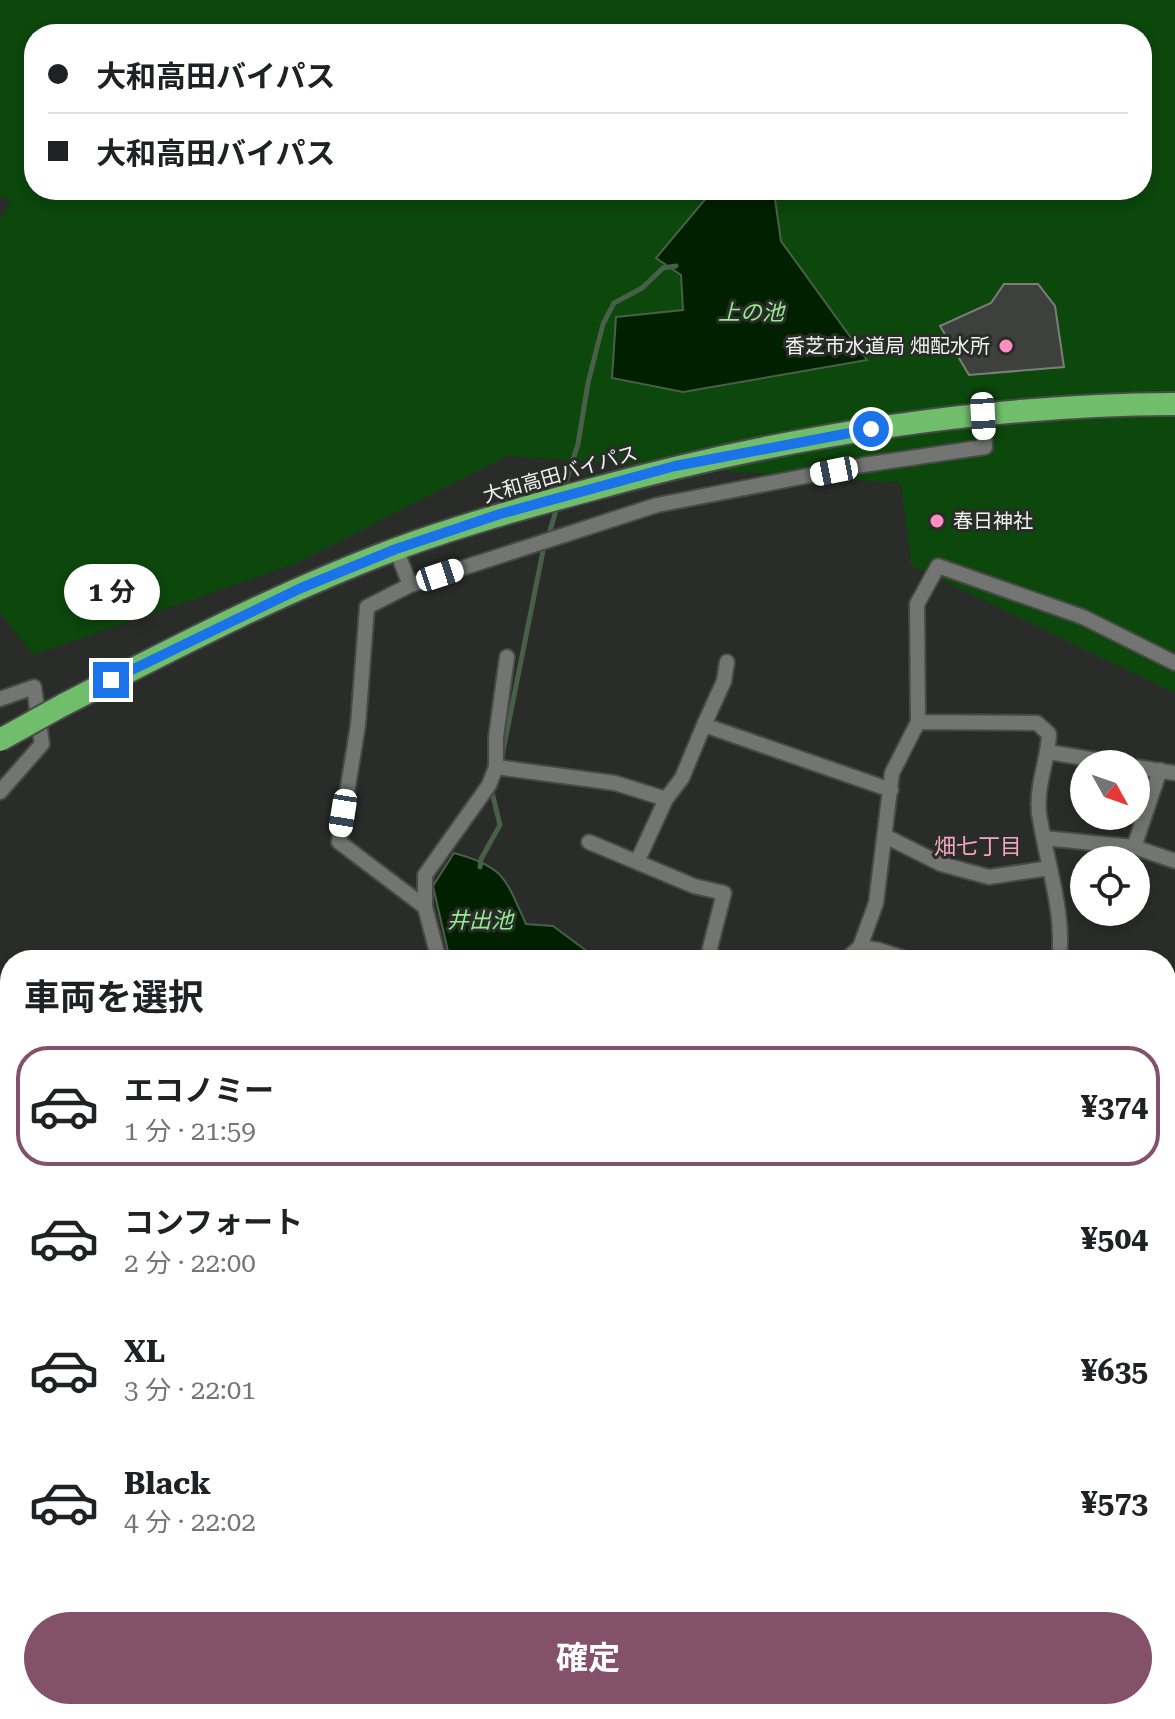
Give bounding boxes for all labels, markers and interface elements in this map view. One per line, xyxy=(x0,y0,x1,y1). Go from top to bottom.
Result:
text: 大和高田バイパス xyxy=(96,59,335,94)
text: 大和高田バイパス xyxy=(96,136,335,171)
water label: 上の池 xyxy=(718,300,786,325)
place label: 香芝市水道局 畑配水所 xyxy=(785,334,990,358)
marker: 香芝市水道局 畑配水所 xyxy=(997,337,1015,355)
car xyxy=(970,391,996,441)
route start xyxy=(853,411,889,447)
street label: 大和高田バイパス xyxy=(480,440,640,508)
car xyxy=(808,455,860,487)
place label: 春日神社 xyxy=(953,509,1033,533)
marker: 春日神社 xyxy=(928,512,946,530)
car xyxy=(413,556,467,594)
callout: 1 分 xyxy=(63,564,159,620)
text: 1 分 xyxy=(88,577,136,607)
route end xyxy=(93,662,129,698)
north arrow xyxy=(1070,750,1150,830)
map controls xyxy=(1070,750,1150,926)
car xyxy=(327,787,359,839)
district label: 畑七丁目 xyxy=(934,834,1022,859)
button: locate xyxy=(1070,846,1150,926)
water label: 井出池 xyxy=(447,908,515,933)
text: 車両を選択 xyxy=(24,977,204,1019)
icon: car xyxy=(28,1070,100,1142)
text: エコノミー xyxy=(124,1073,274,1108)
text: ¥374 xyxy=(1081,1089,1148,1124)
text: 1 分 · 21:59 xyxy=(124,1116,256,1146)
icon: car xyxy=(28,1202,100,1274)
text: コンフォート xyxy=(124,1205,303,1240)
text: ¥504 xyxy=(1081,1221,1148,1256)
text: 2 分 · 22:00 xyxy=(124,1248,256,1278)
icon: car xyxy=(28,1334,100,1406)
text: XL xyxy=(124,1334,165,1369)
text: ¥635 xyxy=(1081,1353,1148,1388)
text: 3 分 · 22:01 xyxy=(124,1375,256,1405)
icon: car xyxy=(28,1466,100,1538)
text: Black xyxy=(124,1466,211,1501)
text: ¥573 xyxy=(1081,1485,1148,1520)
text: 4 分 · 22:02 xyxy=(124,1507,256,1537)
button: 確定 xyxy=(24,1612,1152,1704)

